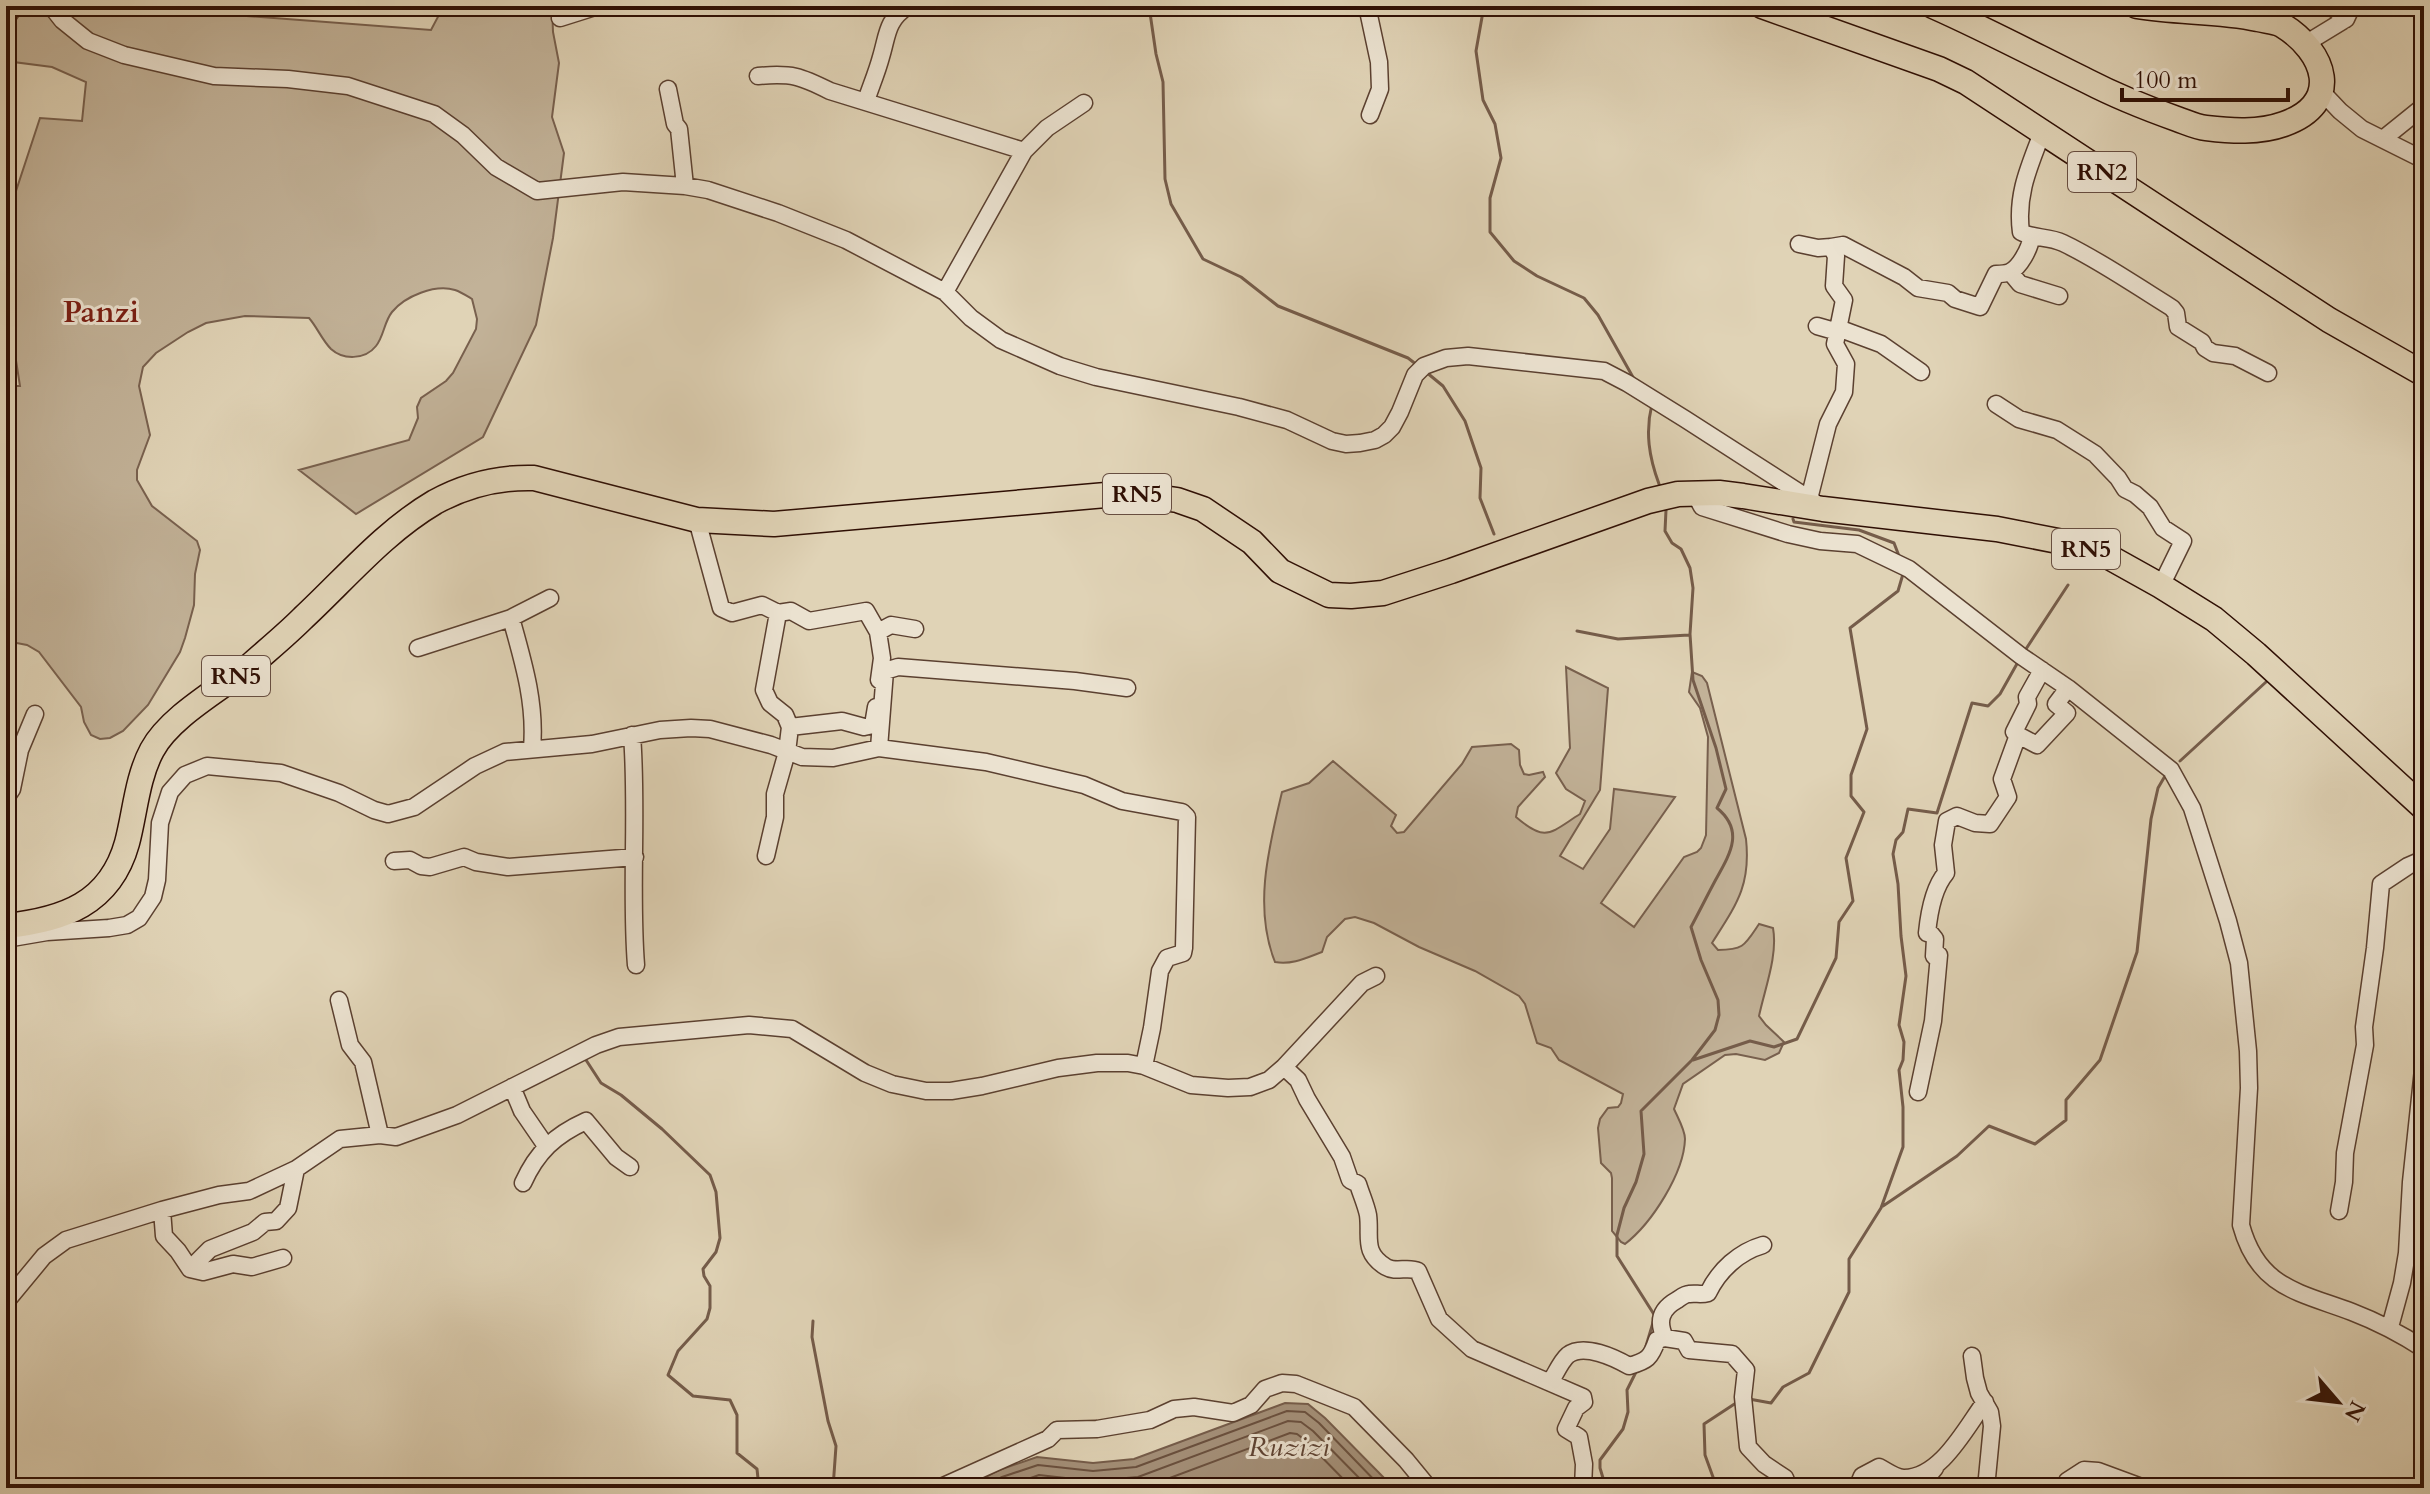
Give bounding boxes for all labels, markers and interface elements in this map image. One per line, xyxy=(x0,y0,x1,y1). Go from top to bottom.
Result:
scale bar xyxy=(2122,52,2288,102)
text: 100 m xyxy=(2134,64,2198,97)
road number: RN2 xyxy=(2068,152,2136,192)
district label: Panzi xyxy=(63,292,139,333)
road number: RN5 xyxy=(1103,474,1171,514)
road number: RN5 xyxy=(2052,529,2120,569)
road number: RN5 xyxy=(202,656,270,696)
north arrow xyxy=(2298,1362,2378,1442)
text: N xyxy=(2337,1395,2373,1426)
water label: Ruzizi xyxy=(1248,1428,1330,1466)

